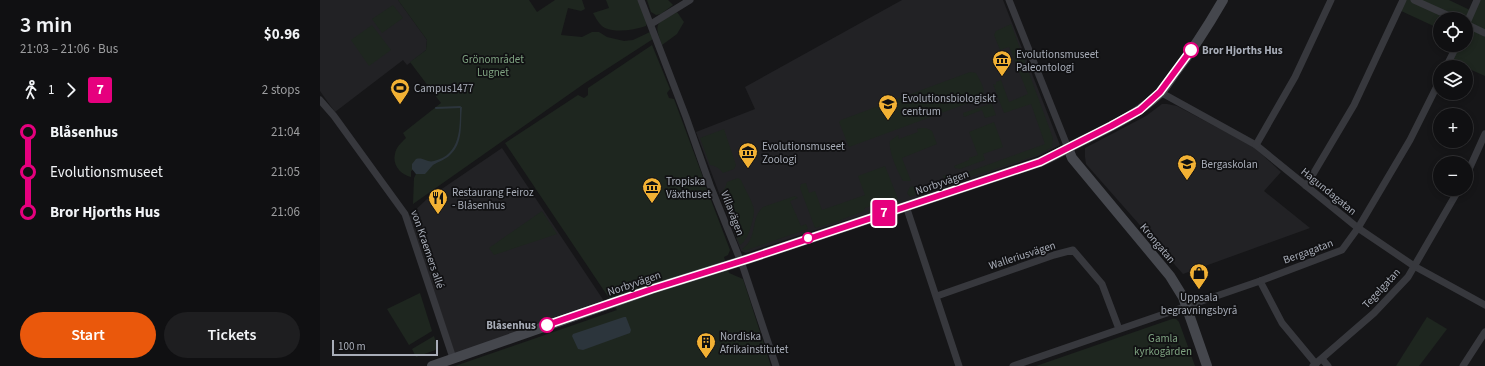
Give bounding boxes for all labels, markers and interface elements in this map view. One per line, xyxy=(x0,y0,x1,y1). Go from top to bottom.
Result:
text: 3 min xyxy=(20,9,72,41)
map controls xyxy=(1433,12,1473,196)
button: locate xyxy=(1433,12,1473,52)
text: $0.96 xyxy=(264,24,300,45)
text: 21:03 – 21:06 · Bus xyxy=(20,40,118,58)
marker: Bror Hjorths Hus xyxy=(1183,42,1199,58)
place label: Bror Hjorths Hus xyxy=(1202,43,1283,58)
place label: Evolutionsmuseet Paleontologi xyxy=(1016,47,1099,75)
museum icon: Evolutionsmuseet Paleontologi xyxy=(991,49,1013,77)
park label: Grönområdet Lugnet xyxy=(462,52,524,80)
button: layers xyxy=(1433,60,1473,100)
sports icon: Campus1477 xyxy=(389,77,411,105)
icon: walk xyxy=(20,79,42,101)
icon: forward xyxy=(60,79,82,101)
text: 7 xyxy=(96,80,104,100)
text: 1 xyxy=(48,81,54,99)
text: 2 stops xyxy=(262,81,300,99)
place label: Campus1477 xyxy=(414,81,474,96)
place label: Evolutionsbiologiskt centrum xyxy=(902,91,996,119)
school or university icon: Evolutionsbiologiskt centrum xyxy=(877,93,899,121)
button: + xyxy=(1433,108,1473,148)
text: Blåsenhus xyxy=(50,122,118,143)
text: 21:04 xyxy=(271,123,300,141)
place label: Evolutionsmuseet Zoologi xyxy=(762,139,845,167)
museum icon: Evolutionsmuseet Zoologi xyxy=(737,141,759,169)
school or university icon: Bergaskolan xyxy=(1176,153,1198,181)
button: − xyxy=(1433,156,1473,196)
place label: Bergaskolan xyxy=(1201,157,1258,172)
text: Evolutionsmuseet xyxy=(50,162,163,183)
text: 21:05 xyxy=(271,163,300,181)
street label: Hagundagatan xyxy=(1298,164,1360,219)
street label: Norbyvägen xyxy=(914,166,971,199)
place label: Tropiska Växthuset xyxy=(666,174,711,202)
museum icon: Tropiska Växthuset xyxy=(641,176,663,204)
place label: Restaurang Feiroz - Blåsenhus xyxy=(452,185,534,213)
restaurant icon: Restaurang Feiroz - Blåsenhus xyxy=(427,187,449,215)
street label: Villavägen xyxy=(717,189,748,238)
line badge: 7 xyxy=(871,200,897,226)
text: Bror Hjorths Hus xyxy=(50,202,160,223)
text: 21:06 xyxy=(271,203,300,221)
text: 7 xyxy=(880,203,888,223)
street label: von Kraemers allé xyxy=(407,208,448,291)
street label: Krongatan xyxy=(1136,220,1179,266)
unlabelled marker xyxy=(802,232,814,244)
street label: Bergagatan xyxy=(1281,235,1335,267)
street label: Walleriusvägen xyxy=(987,238,1058,273)
shop icon: Uppsala begravningsbyrå xyxy=(1188,262,1210,290)
street label: Tegelgatan xyxy=(1359,265,1404,312)
street label: Norbyvägen xyxy=(606,267,663,300)
place label: Uppsala begravningsbyrå xyxy=(1161,290,1237,318)
button: Start xyxy=(20,312,156,358)
button: Tickets xyxy=(164,312,300,358)
marker: Blåsenhus xyxy=(539,317,555,333)
place label: Blåsenhus xyxy=(486,318,536,333)
place label: Nordiska Afrikainstitutet xyxy=(720,329,789,357)
building icon: Nordiska Afrikainstitutet xyxy=(695,331,717,359)
park label: Gamla kyrkogården xyxy=(1134,331,1192,359)
scale bar xyxy=(332,338,438,357)
text: 100 m xyxy=(338,339,366,354)

